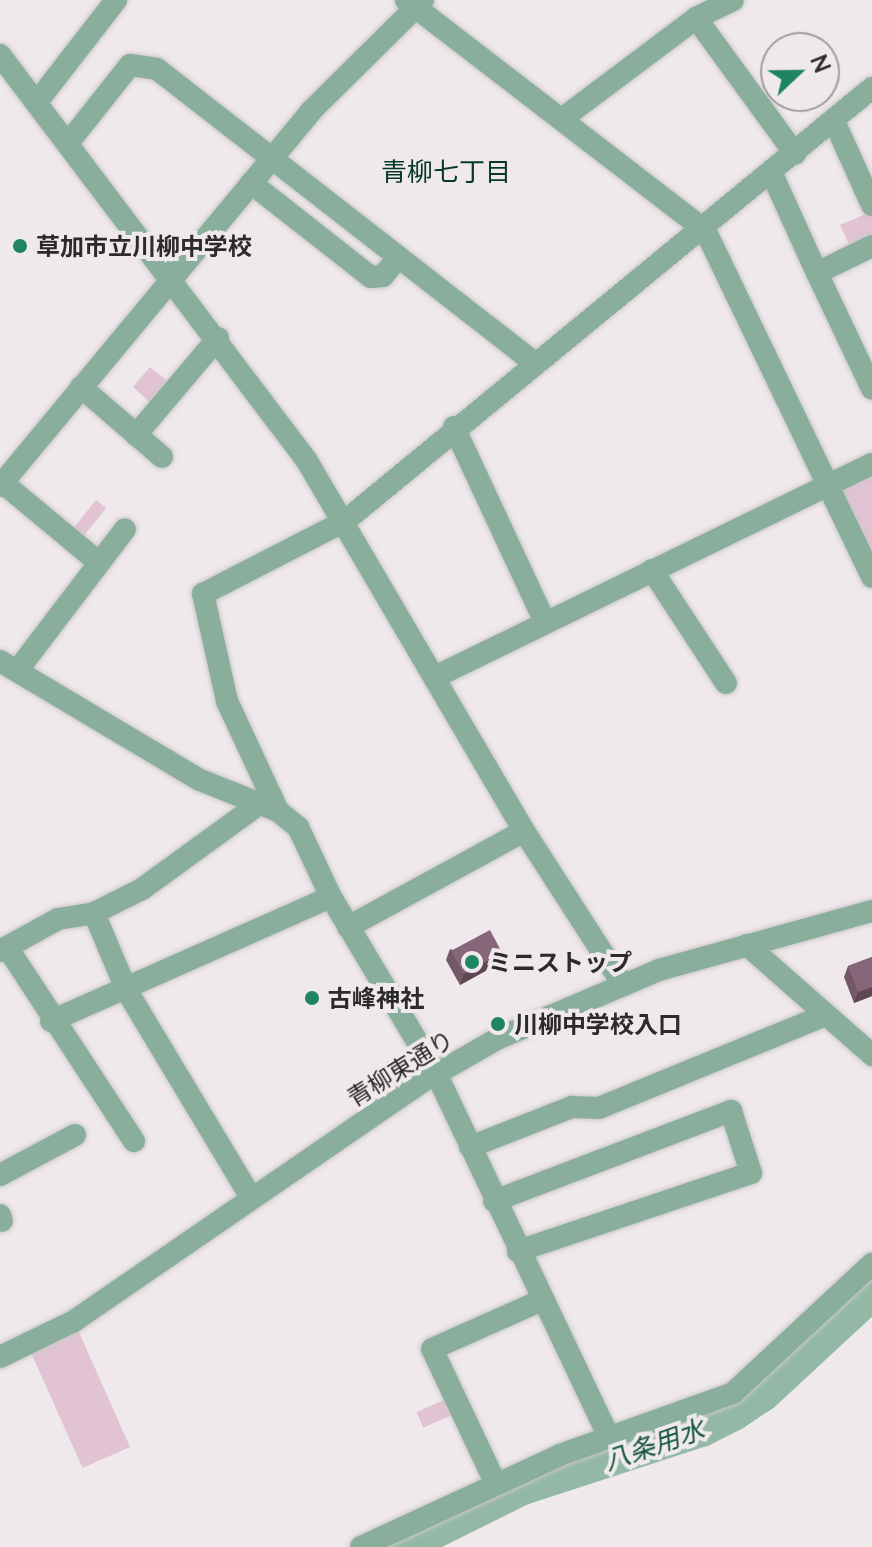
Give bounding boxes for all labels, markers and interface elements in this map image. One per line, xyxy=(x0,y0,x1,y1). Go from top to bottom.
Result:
north arrow xyxy=(760,32,840,112)
text: N xyxy=(805,51,837,76)
district label: 青柳七丁目 xyxy=(381,156,511,188)
place label: 草加市立川柳中学校 xyxy=(36,232,252,260)
marker: 草加市立川柳中学校 xyxy=(11,237,29,255)
place label: ミニストップ xyxy=(488,948,632,976)
marker: ミニストップ xyxy=(463,953,481,971)
place label: 古峰神社 xyxy=(328,984,424,1012)
marker: 古峰神社 xyxy=(303,989,321,1007)
place label: 川柳中学校入口 xyxy=(514,1010,682,1038)
marker: 川柳中学校入口 xyxy=(489,1015,507,1033)
street label: 青柳東通り xyxy=(341,1024,459,1112)
water label: 八条用水 xyxy=(600,1413,708,1477)

